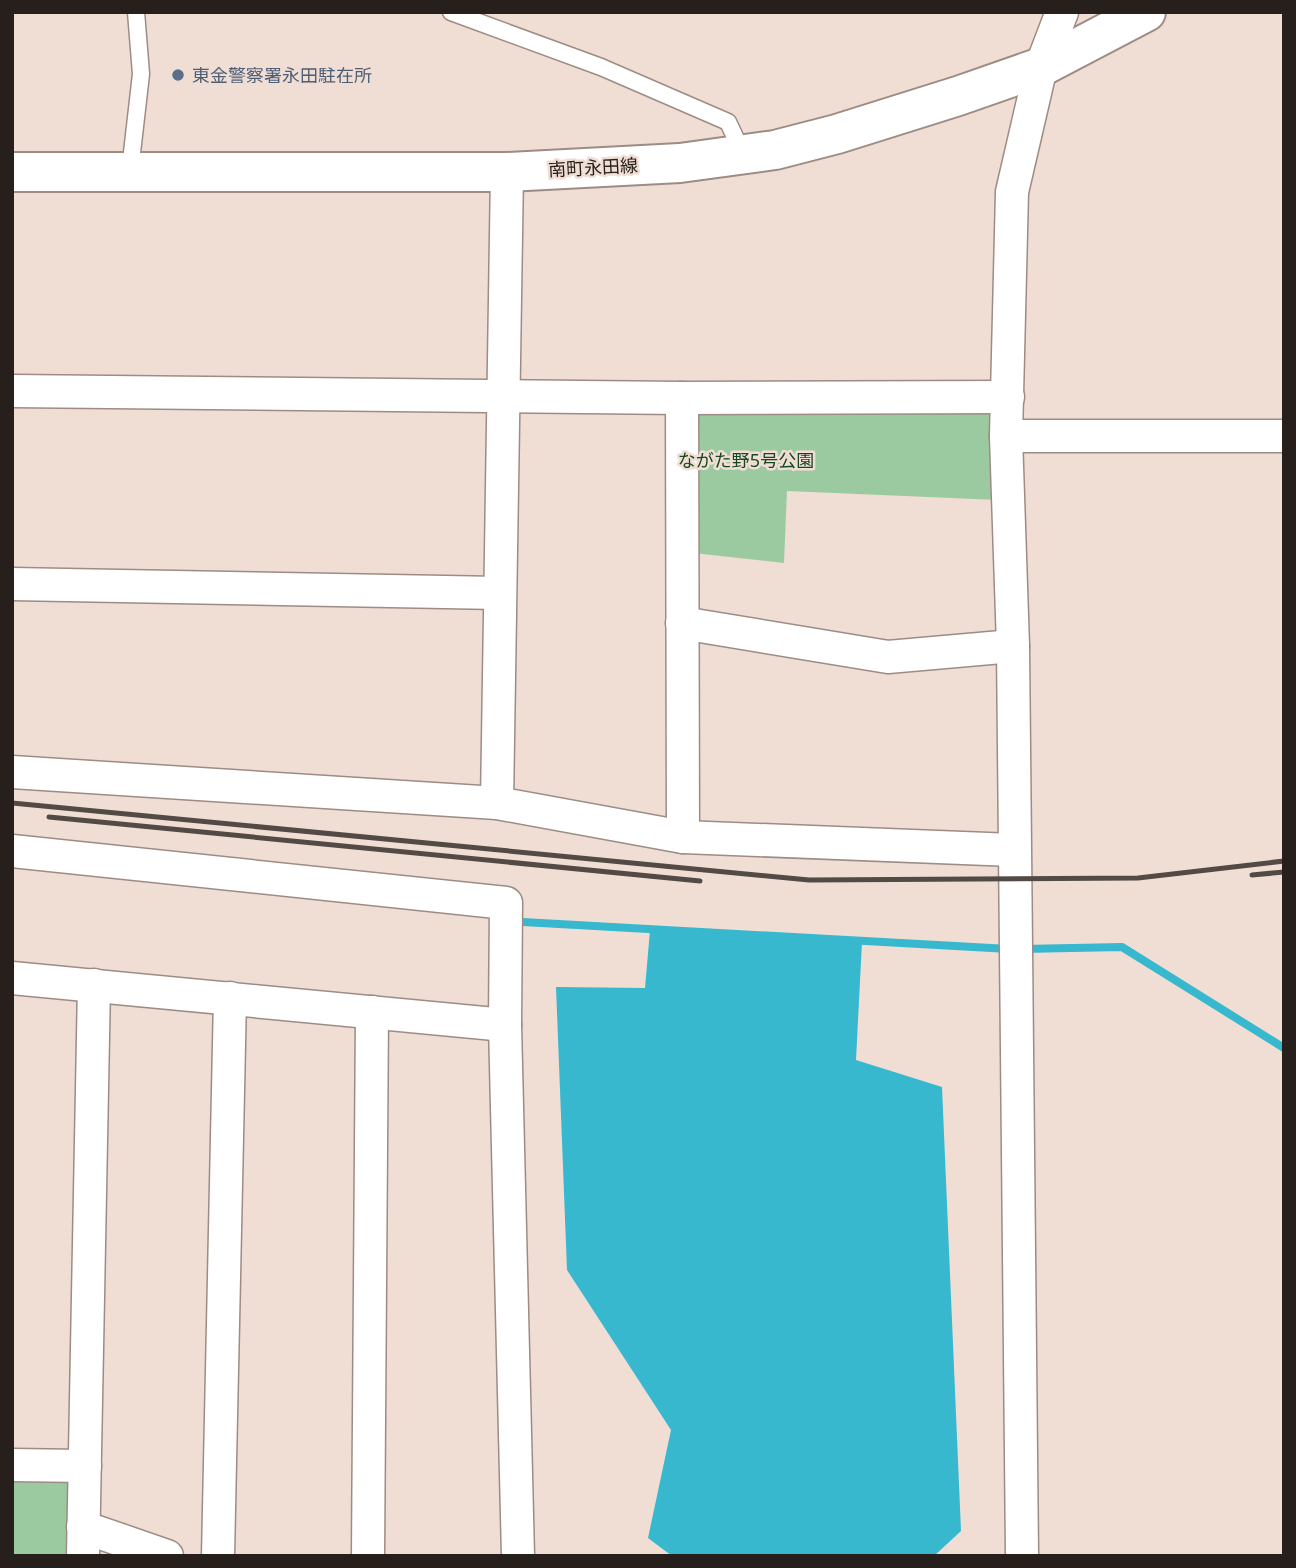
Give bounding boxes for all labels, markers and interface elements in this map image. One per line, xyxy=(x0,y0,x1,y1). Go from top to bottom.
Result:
place label: 東金警察署永田駐在所 xyxy=(192,63,372,87)
marker: 東金警察署永田駐在所 xyxy=(170,67,186,83)
street label: 南町永田線 xyxy=(547,153,639,181)
park label: ながた野5号公園 xyxy=(678,448,814,472)

